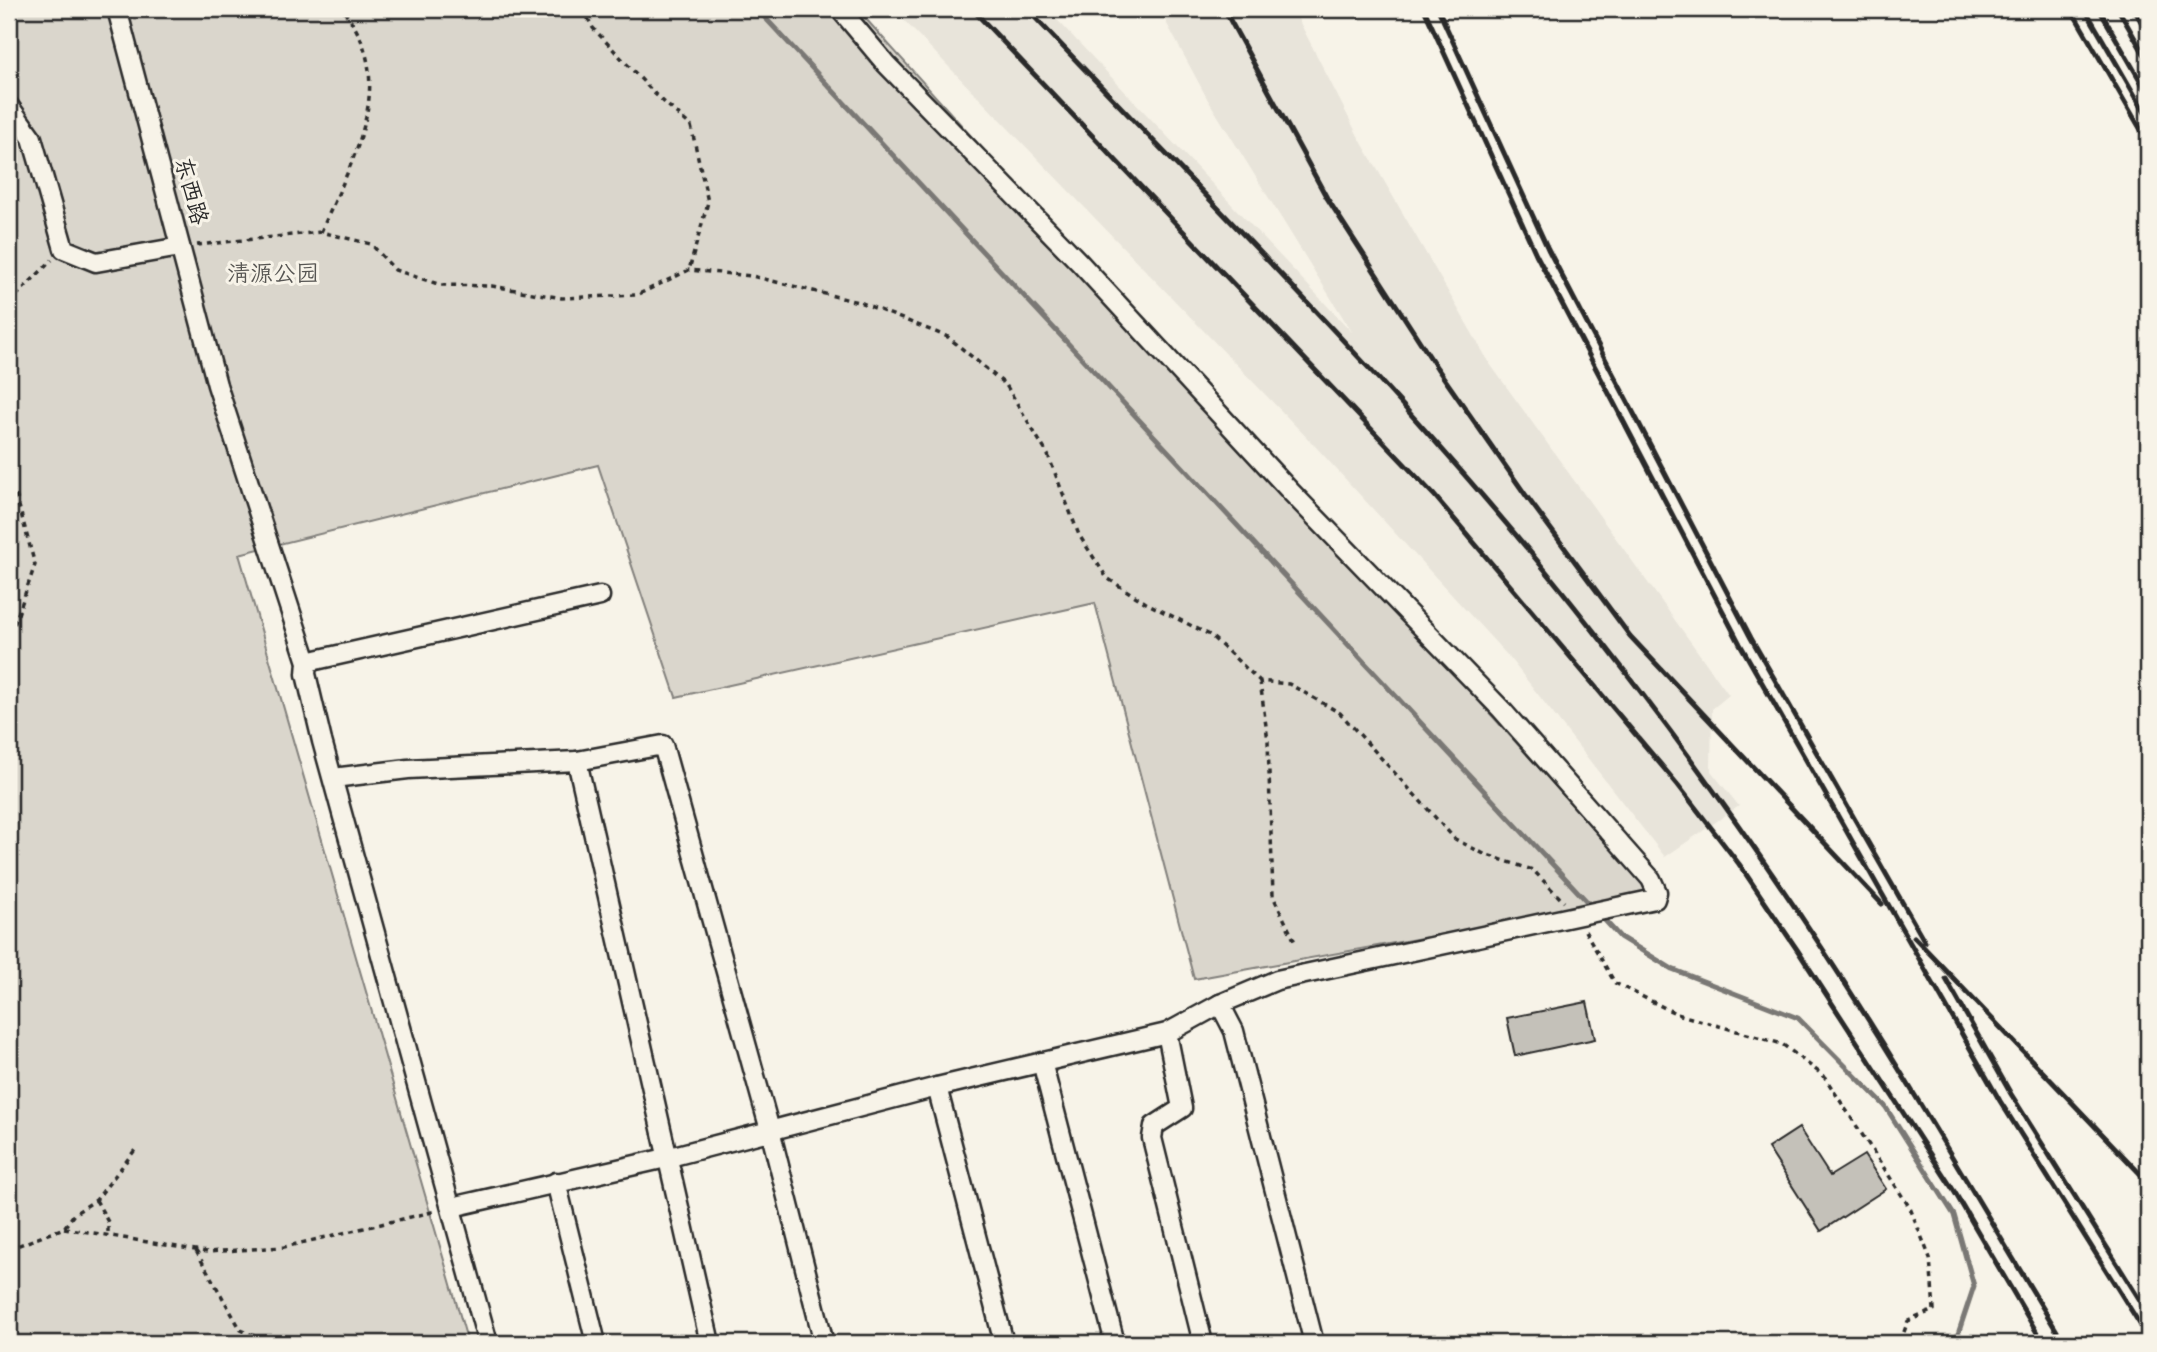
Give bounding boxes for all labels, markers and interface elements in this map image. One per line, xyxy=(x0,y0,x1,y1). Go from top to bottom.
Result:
street label: 东西路 xyxy=(169,154,213,228)
park label: 清源公园 xyxy=(227,260,319,288)

